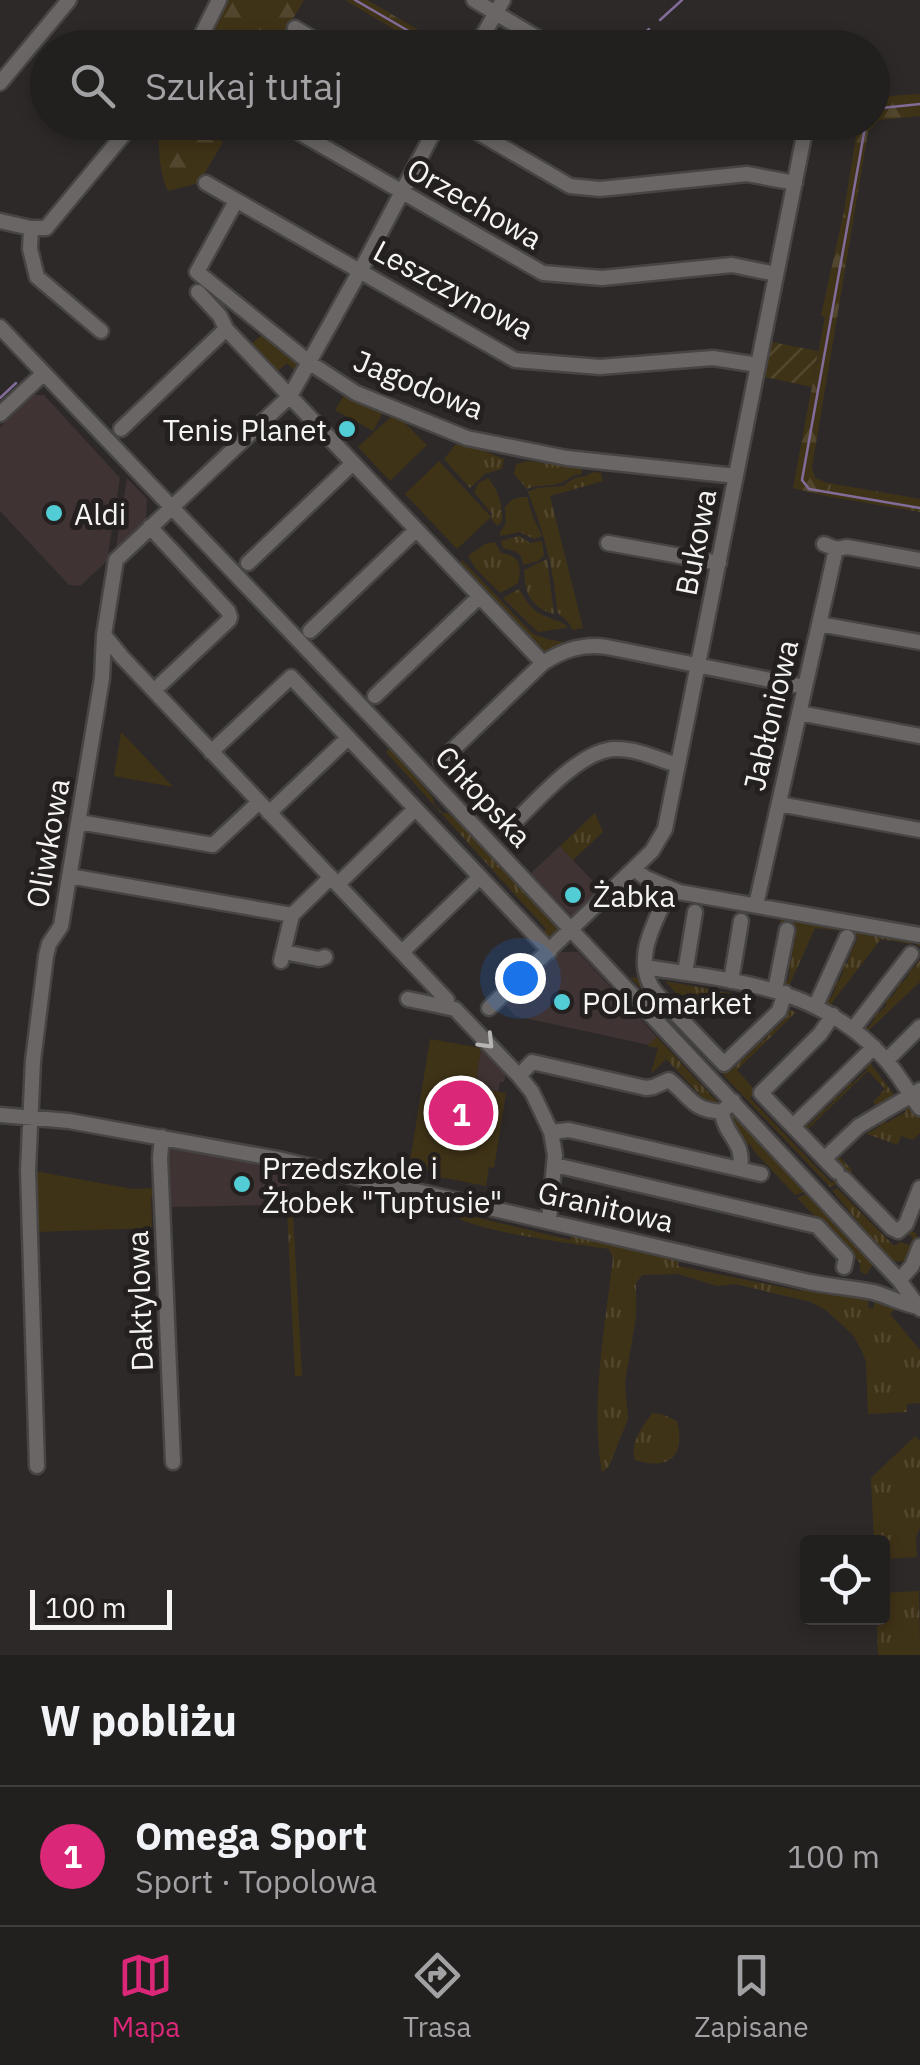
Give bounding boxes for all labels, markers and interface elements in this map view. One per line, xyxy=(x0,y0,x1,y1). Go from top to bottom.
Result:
search box xyxy=(30,30,890,140)
icon: search xyxy=(65,58,120,113)
text: Szukaj tutaj xyxy=(145,61,343,110)
street label: Orzechowa xyxy=(400,149,550,257)
street label: Leszczynowa xyxy=(367,231,541,347)
street label: Jagodowa xyxy=(348,340,490,428)
place label: Tenis Planet xyxy=(163,410,327,449)
marker: Tenis Planet xyxy=(336,418,358,440)
street label: Bukowa xyxy=(666,486,724,598)
place label: Aldi xyxy=(74,494,126,533)
marker: Aldi xyxy=(43,502,65,524)
street label: Jabłoniowa xyxy=(734,636,806,794)
street label: Chłopska xyxy=(427,737,541,855)
street label: Oliwkowa xyxy=(16,775,78,911)
place label: Żabka xyxy=(593,876,676,915)
marker: Żabka xyxy=(562,884,584,906)
your location xyxy=(495,953,546,1004)
place label: POLOmarket xyxy=(582,983,752,1022)
marker: POLOmarket xyxy=(551,991,573,1013)
one-way arrow xyxy=(475,1031,493,1049)
pin: 1 xyxy=(428,1076,494,1150)
place label: Przedszkole i Żłobek "Tuptusie" xyxy=(262,1148,502,1221)
street label: Granitowa xyxy=(534,1171,678,1241)
marker: Przedszkole i Żłobek "Tuptusie" xyxy=(231,1173,253,1195)
street label: Daktylowa xyxy=(117,1230,161,1372)
map controls xyxy=(800,1535,890,1625)
button: locate xyxy=(800,1535,890,1625)
scale bar xyxy=(30,1585,172,1630)
text: 100 m xyxy=(45,1589,126,1626)
text: W pobliżu xyxy=(40,1693,237,1748)
text: Omega Sport xyxy=(135,1811,367,1860)
text: 1 xyxy=(63,1835,82,1877)
text: 100 m xyxy=(787,1835,880,1877)
text: Sport · Topolowa xyxy=(135,1860,377,1902)
tab: Mapa xyxy=(111,1948,180,2045)
tab: Trasa xyxy=(403,1948,472,2045)
tab: Zapisane xyxy=(694,1948,809,2045)

